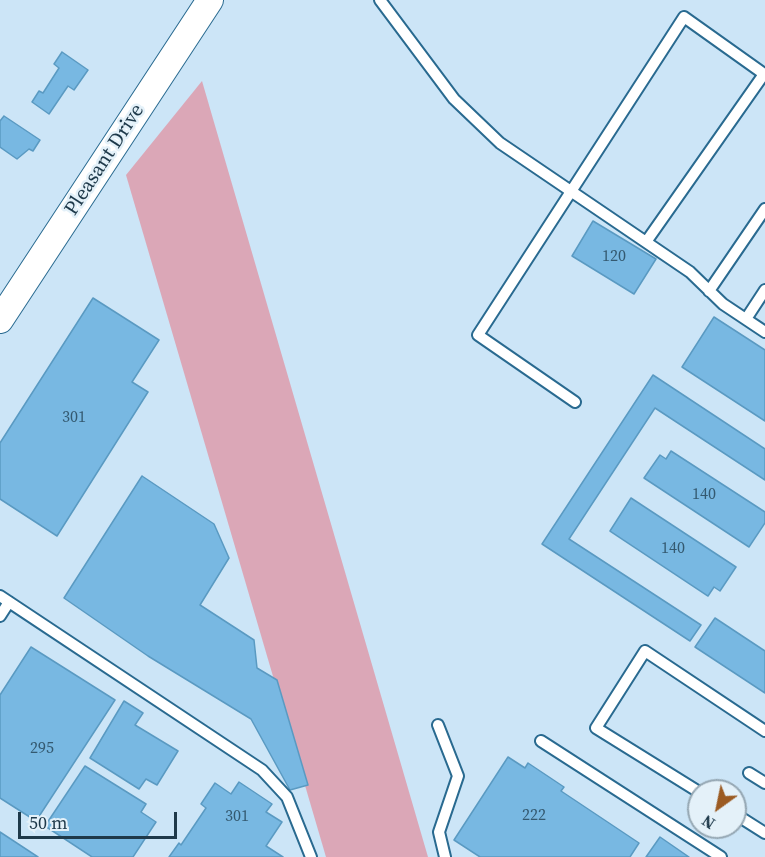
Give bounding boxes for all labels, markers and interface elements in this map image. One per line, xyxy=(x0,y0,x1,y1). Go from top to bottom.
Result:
street label: Pleasant Drive xyxy=(60,100,150,220)
house number: 120 xyxy=(602,247,626,267)
house number: 301 xyxy=(62,408,86,428)
house number: 140 xyxy=(692,485,716,505)
house number: 140 xyxy=(661,539,685,559)
house number: 295 xyxy=(30,739,54,759)
north arrow xyxy=(687,779,747,839)
scale bar xyxy=(21,800,180,838)
house number: 222 xyxy=(522,806,546,826)
house number: 301 xyxy=(225,807,249,827)
text: 50 m xyxy=(29,810,67,835)
text: N xyxy=(697,810,719,835)

